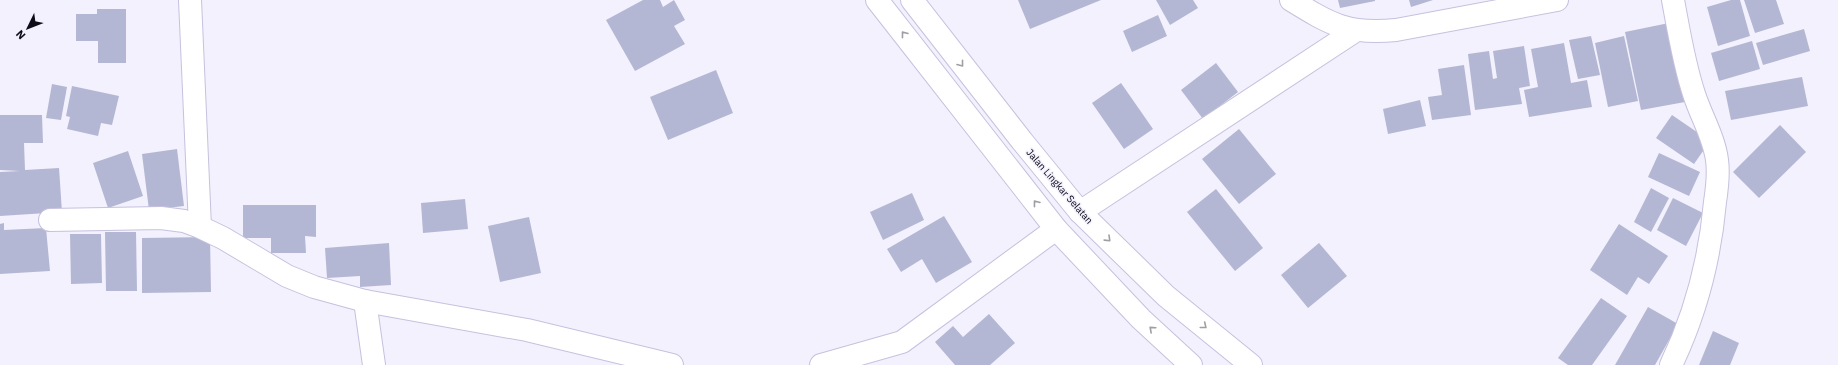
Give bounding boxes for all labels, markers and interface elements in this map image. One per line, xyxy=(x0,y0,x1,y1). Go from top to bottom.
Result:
north arrow xyxy=(8,8,48,48)
text: N xyxy=(13,27,29,43)
one-way arrow xyxy=(902,32,909,39)
one-way arrow xyxy=(956,60,963,67)
street label: Jalan Lingkar Selatan xyxy=(1023,146,1096,227)
one-way arrow xyxy=(1033,201,1040,208)
one-way arrow xyxy=(1103,234,1111,242)
one-way arrow xyxy=(1199,322,1206,329)
one-way arrow xyxy=(1149,327,1157,334)

